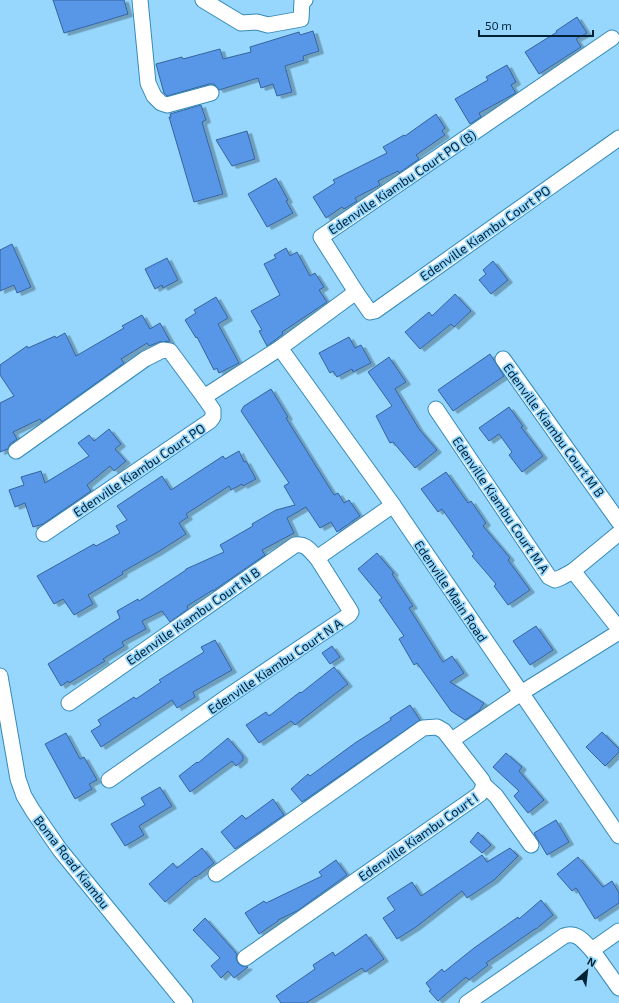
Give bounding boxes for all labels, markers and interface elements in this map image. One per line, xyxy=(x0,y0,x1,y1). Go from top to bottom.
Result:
scale bar xyxy=(479,12,593,38)
text: 50 m xyxy=(485,18,512,32)
street label: Edenville Kiambu Court PO (B) xyxy=(325,126,479,238)
street label: Edenville Kiambu Court PO xyxy=(417,182,553,284)
street label: Edenville Kiambu Court M B xyxy=(500,360,608,500)
street label: Edenville Kiambu Court PO xyxy=(70,420,208,520)
street label: Edenville Kiambu Court M A xyxy=(449,434,553,576)
street label: Edenville Main Road xyxy=(411,537,491,645)
street label: Edenville Kiambu Court N B xyxy=(123,564,263,668)
street label: Edenville Kiambu Court N A xyxy=(205,615,345,717)
street label: Edenville Kiambu Court I xyxy=(355,789,481,885)
street label: Boma Road Kiambu xyxy=(31,812,113,912)
north arrow xyxy=(567,951,607,991)
text: N xyxy=(585,954,599,969)

